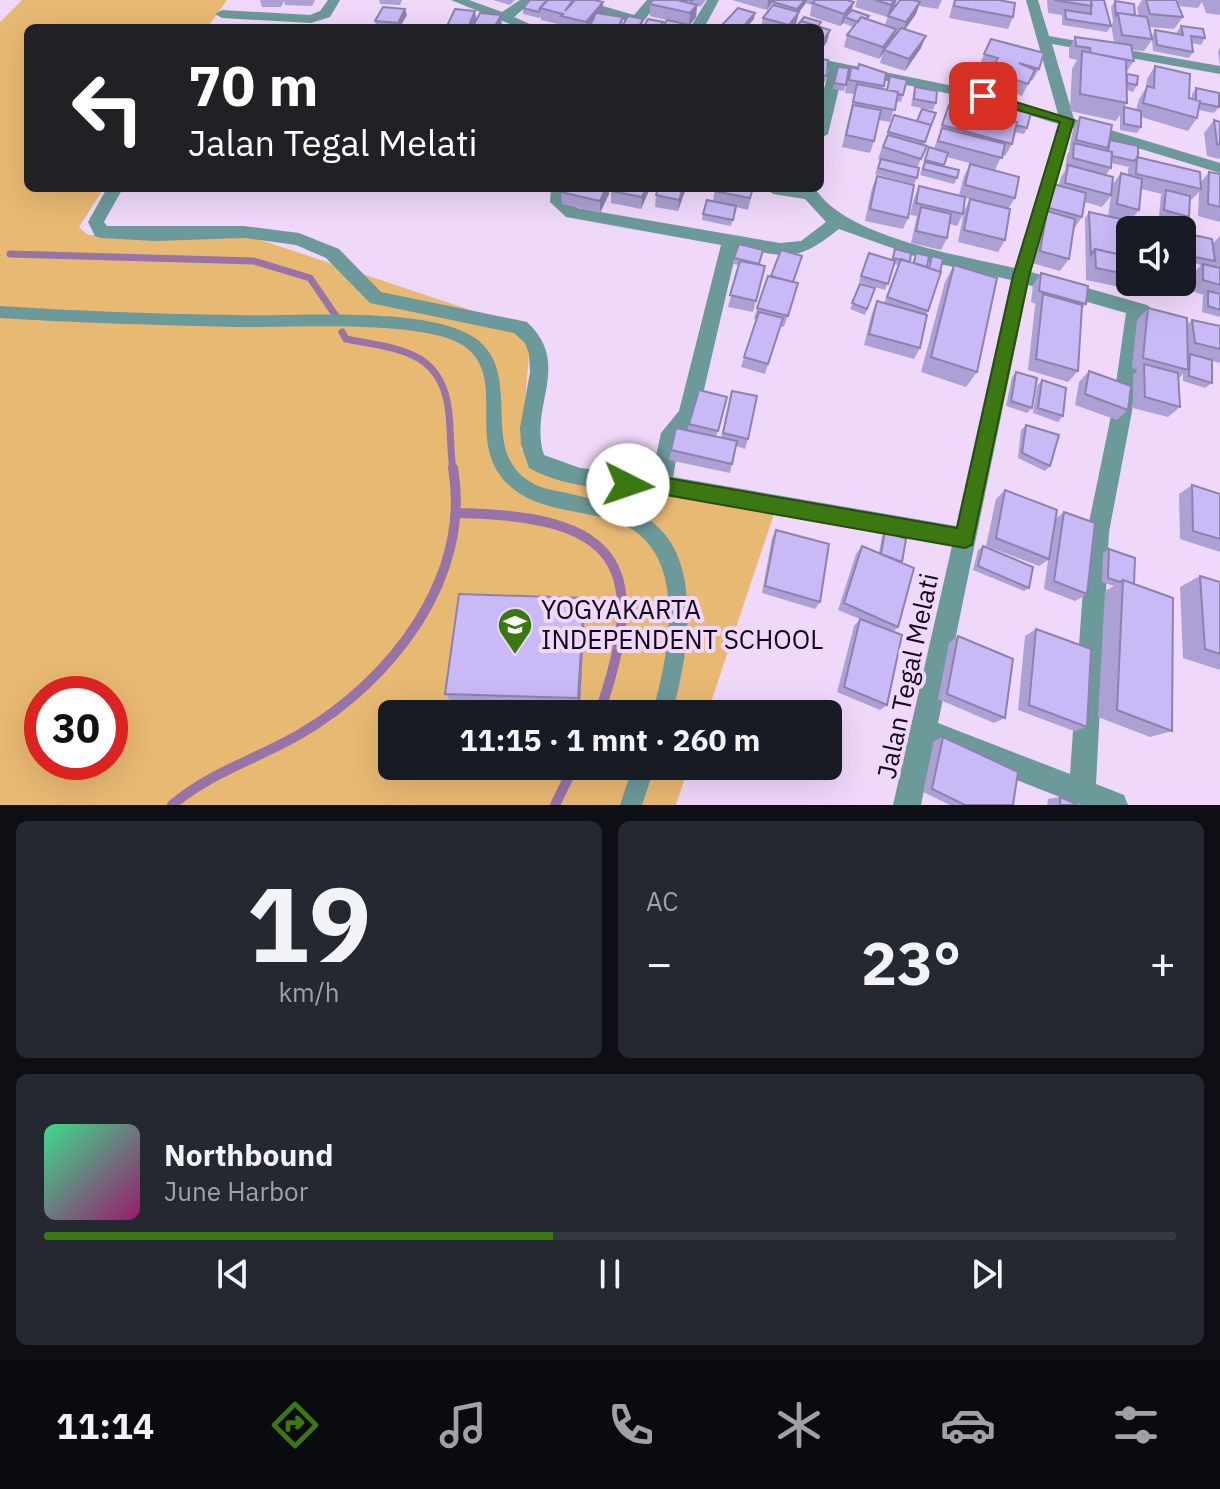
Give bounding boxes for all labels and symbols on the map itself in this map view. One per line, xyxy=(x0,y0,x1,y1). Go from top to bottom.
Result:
pin xyxy=(949,62,1017,130)
position arrow xyxy=(586,443,670,527)
street label: Jalan Tegal Melati xyxy=(869,570,945,782)
place label: YOGYAKARTA INDEPENDENT SCHOOL xyxy=(541,592,823,656)
school or university icon: YOGYAKARTA INDEPENDENT SCHOOL xyxy=(496,606,534,656)
speed limit sign: 30 xyxy=(24,676,128,780)

